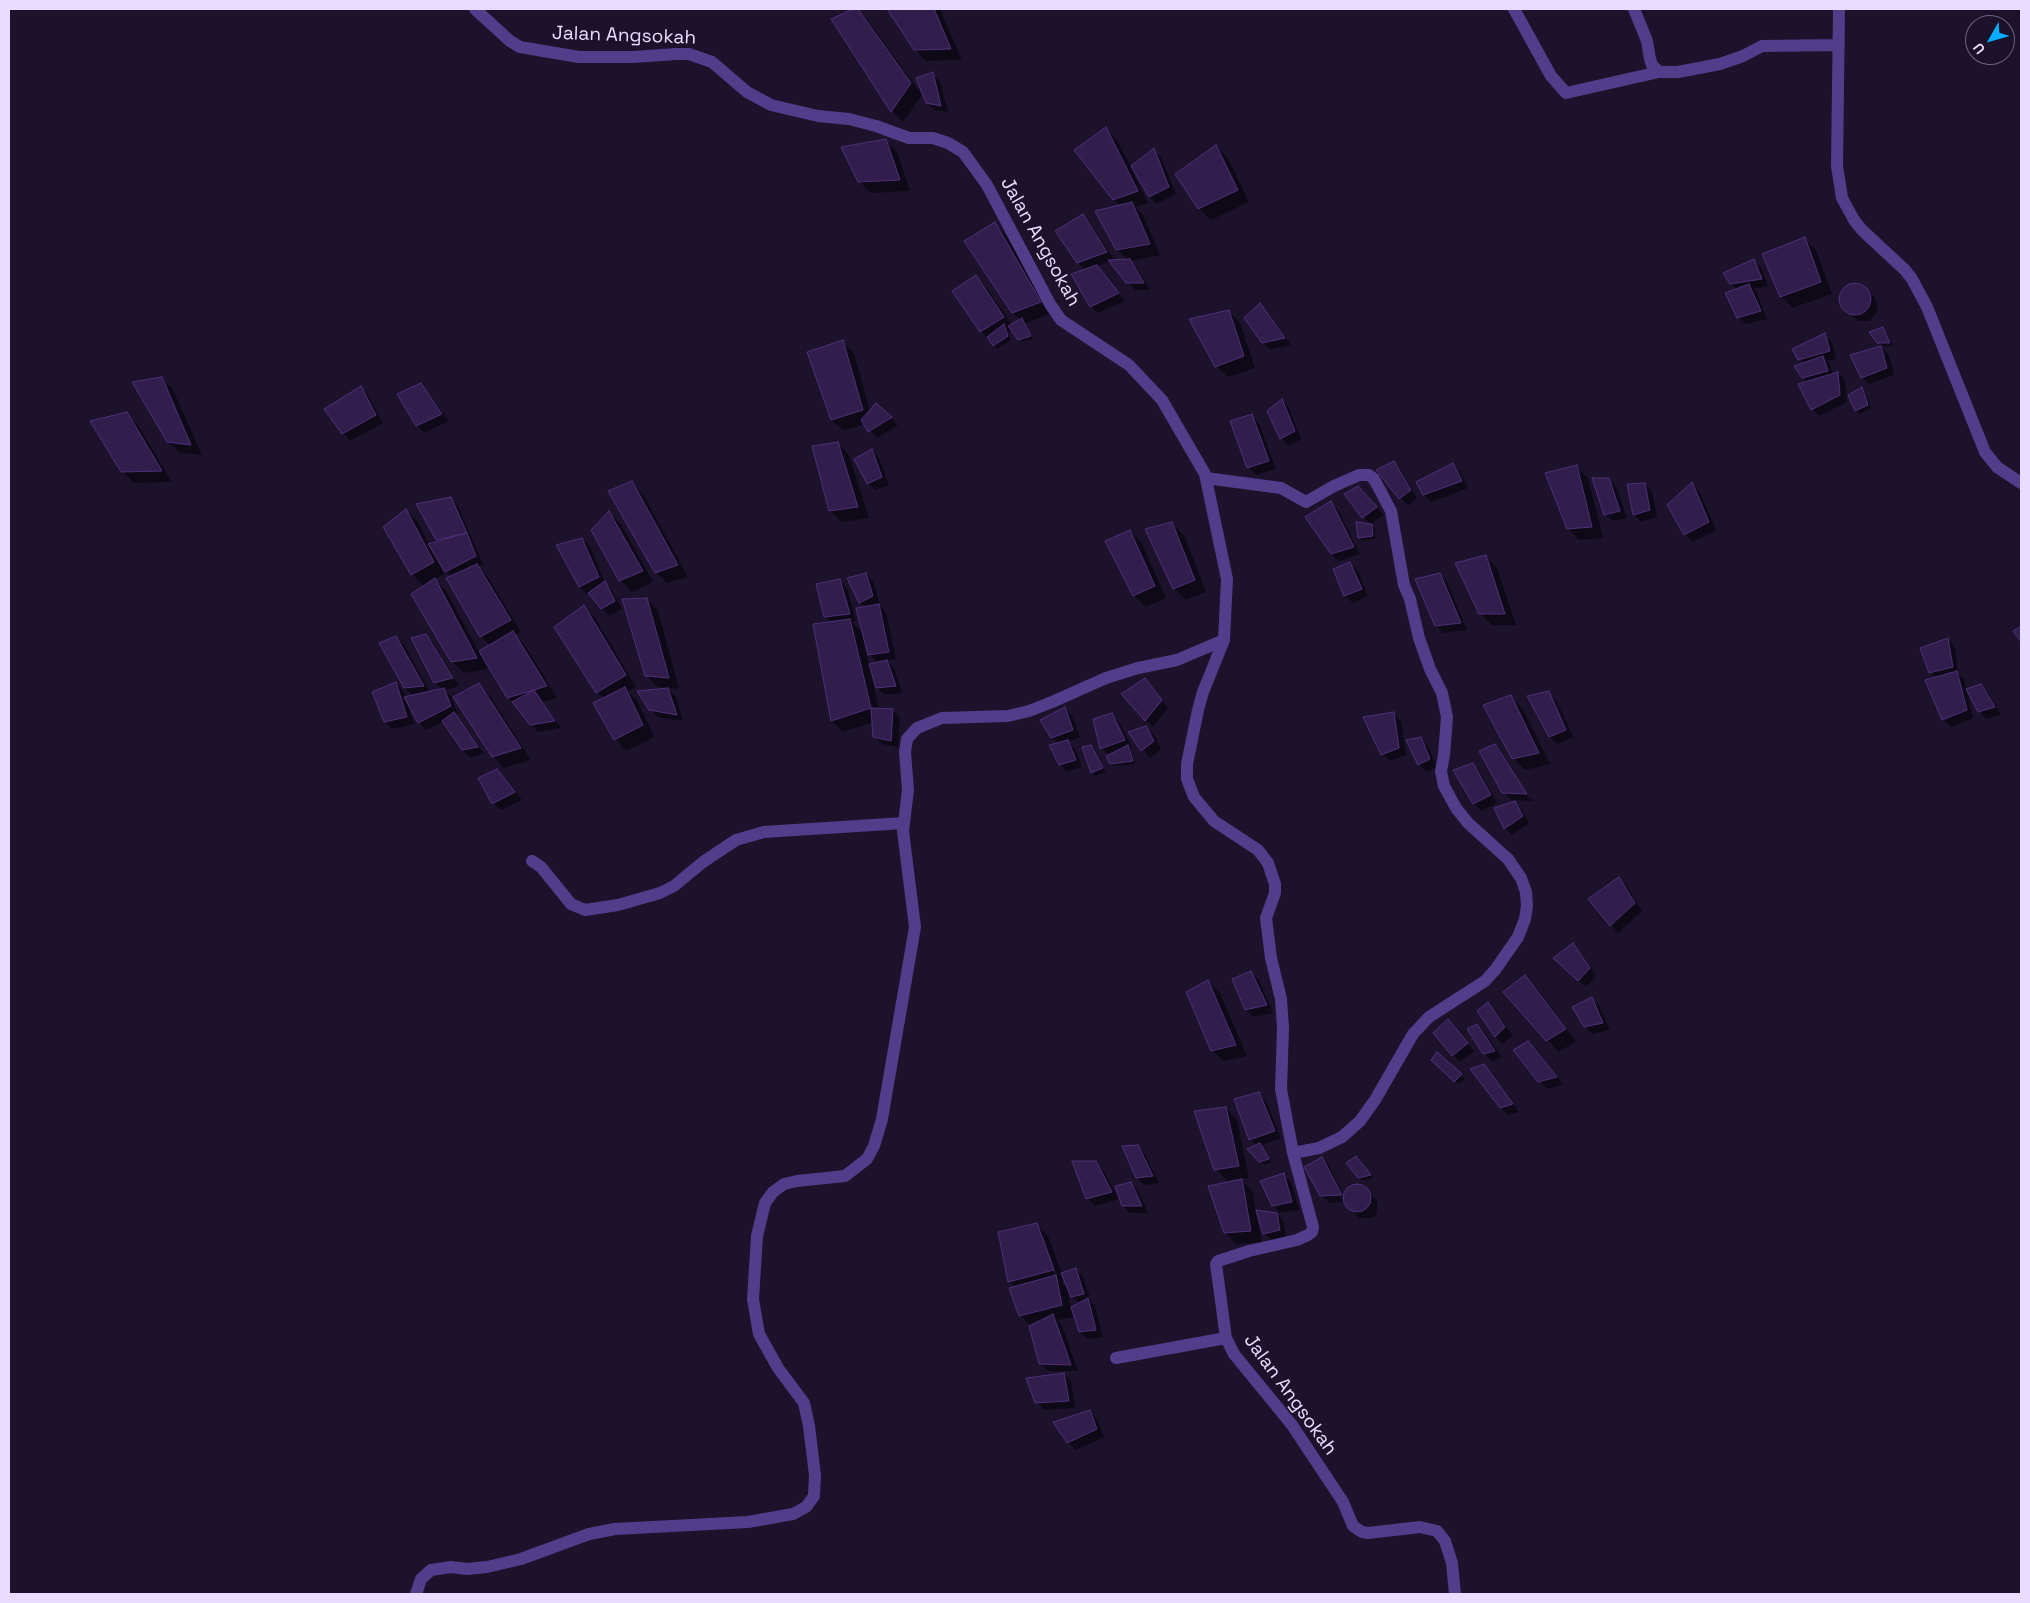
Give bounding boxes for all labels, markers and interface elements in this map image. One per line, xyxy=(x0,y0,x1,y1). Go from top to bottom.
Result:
north arrow xyxy=(1965,15,2015,65)
street label: Jalan Angsokah xyxy=(552,22,696,50)
text: U xyxy=(1969,39,1989,58)
street label: Jalan Angsokah xyxy=(995,174,1085,310)
street label: Jalan Angsokah xyxy=(1238,1330,1342,1460)

